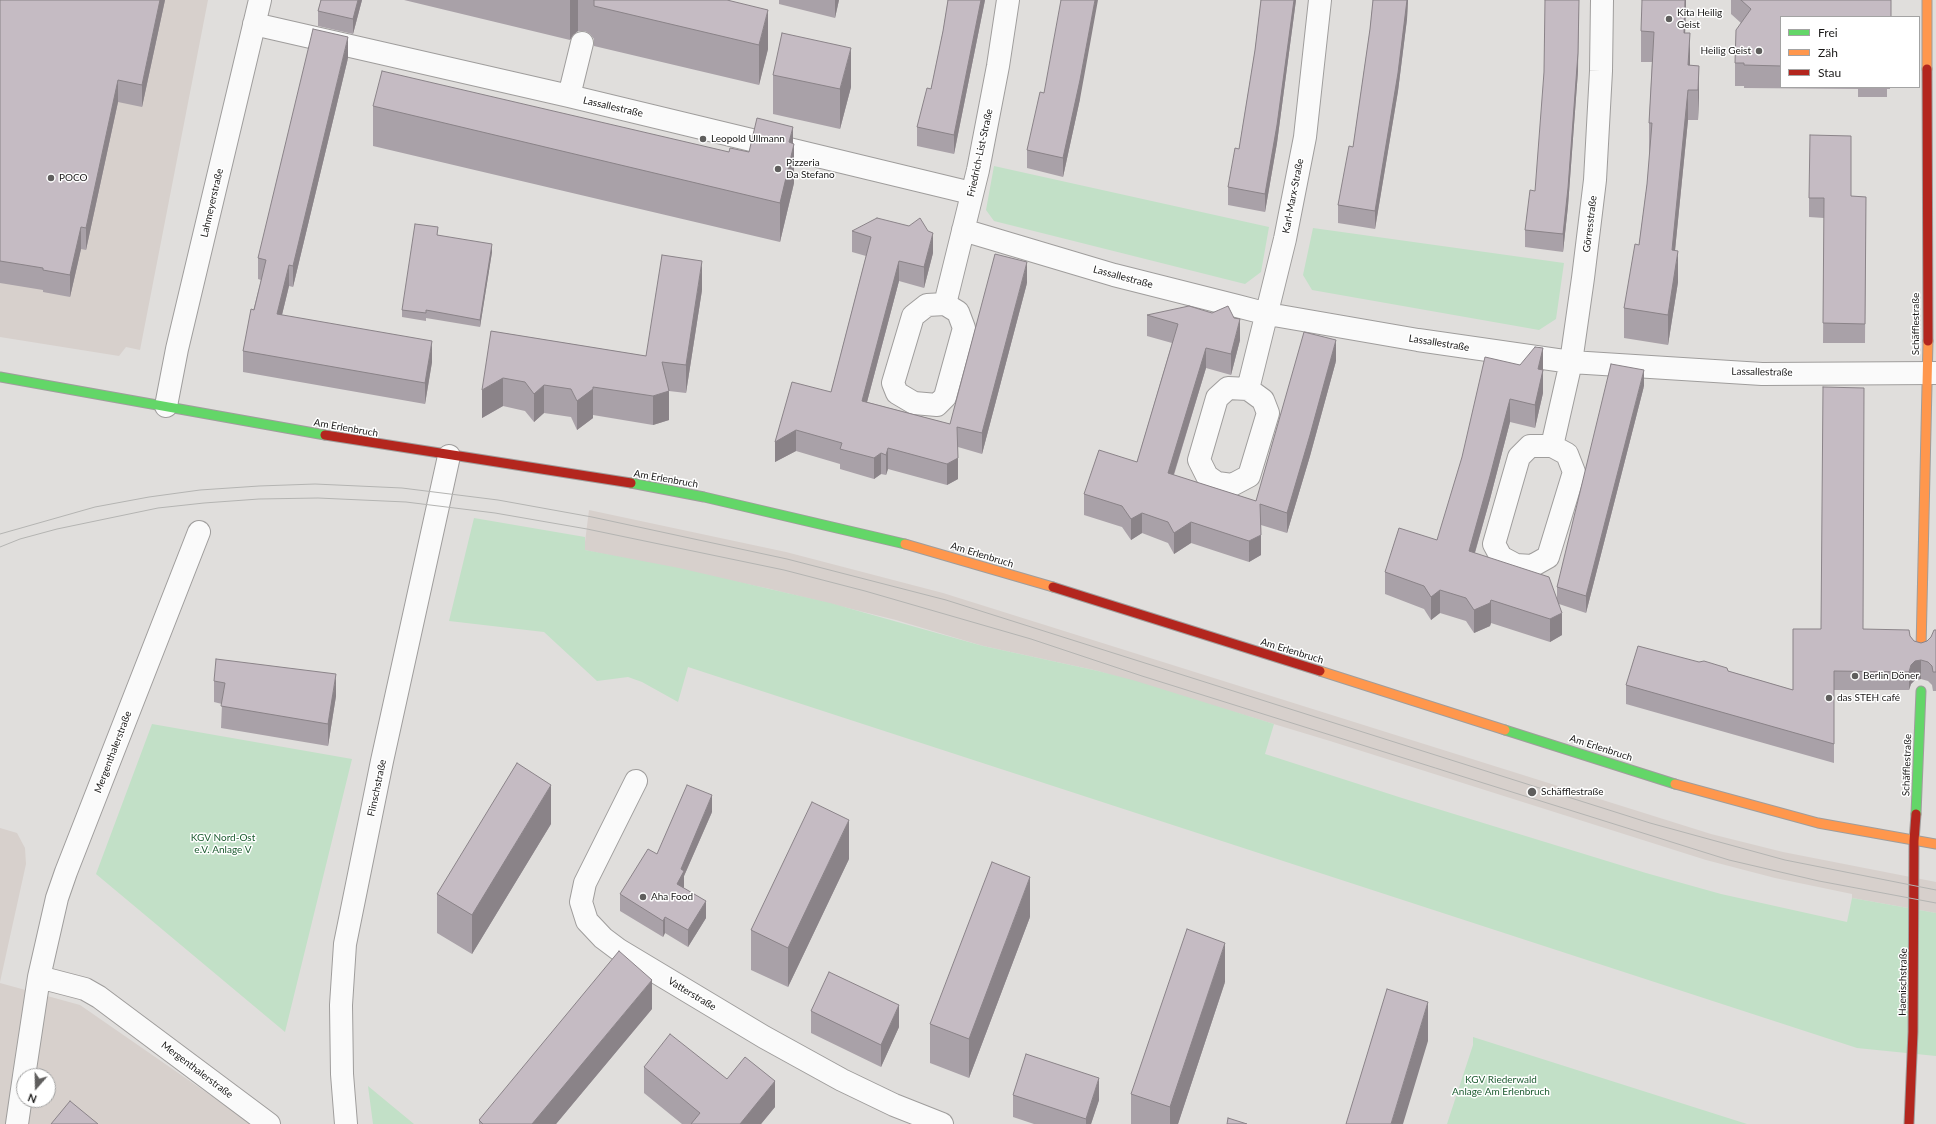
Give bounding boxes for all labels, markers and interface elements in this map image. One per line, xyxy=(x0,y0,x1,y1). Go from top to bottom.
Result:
place label: Kita Heilig Geist xyxy=(1677,7,1722,30)
marker: Kita Heilig Geist xyxy=(1664,14,1674,24)
legend xyxy=(1780,16,1920,88)
text: Frei xyxy=(1818,25,1838,40)
place label: Heilig Geist xyxy=(1700,45,1751,57)
text: Zäh xyxy=(1818,45,1838,60)
marker: Heilig Geist xyxy=(1754,46,1764,56)
text: Stau xyxy=(1818,65,1841,80)
street label: Lassallestraße xyxy=(582,94,644,120)
street label: Friedrich-List-Straße xyxy=(965,108,995,198)
place label: Leopold Ullmann xyxy=(711,133,785,145)
marker: Leopold Ullmann xyxy=(698,134,708,144)
place label: Pizzeria Da Stefano xyxy=(786,157,835,180)
street label: Karl-Marx-Straße xyxy=(1280,158,1306,234)
marker: Pizzeria Da Stefano xyxy=(773,164,783,174)
street label: Lahmeyerstraße xyxy=(198,167,226,239)
place label: POCO xyxy=(59,172,88,184)
marker: POCO xyxy=(46,173,56,183)
street label: Görresstraße xyxy=(1581,195,1599,253)
street label: Lassallestraße xyxy=(1092,263,1154,291)
street label: Schäfflestraße xyxy=(1910,293,1922,355)
street label: Lassallestraße xyxy=(1408,332,1470,354)
street label: Lassallestraße xyxy=(1731,365,1793,379)
street label: Am Erlenbruch xyxy=(313,416,379,440)
street label: Am Erlenbruch xyxy=(633,467,699,491)
street label: Am Erlenbruch xyxy=(949,540,1015,570)
street label: Am Erlenbruch xyxy=(1259,636,1325,666)
place label: Berlin Döner xyxy=(1863,670,1919,682)
marker: Berlin Döner xyxy=(1850,671,1860,681)
place label: das STEH café xyxy=(1837,692,1900,704)
marker: das STEH café xyxy=(1824,693,1834,703)
street label: Mergenthalerstraße xyxy=(92,709,134,795)
street label: Am Erlenbruch xyxy=(1568,732,1634,764)
street label: Schäfflestraße xyxy=(1900,734,1914,796)
street label: Flinschstraße xyxy=(365,758,389,818)
marker: Schäfflestraße xyxy=(1526,786,1538,798)
place label: Schäfflestraße xyxy=(1541,786,1603,798)
park label: KGV Nord-Ost e.V. Anlage V xyxy=(191,832,255,856)
place label: Aha Food xyxy=(651,891,693,903)
marker: Aha Food xyxy=(638,892,648,902)
street label: Haenischstraße xyxy=(1896,948,1910,1016)
street label: Vatterstraße xyxy=(666,975,718,1013)
street label: Mergenthalerstraße xyxy=(159,1039,235,1101)
north arrow xyxy=(16,1068,56,1108)
park label: KGV Riederwald Anlage Am Erlenbruch xyxy=(1452,1074,1550,1098)
text: N xyxy=(26,1091,38,1106)

